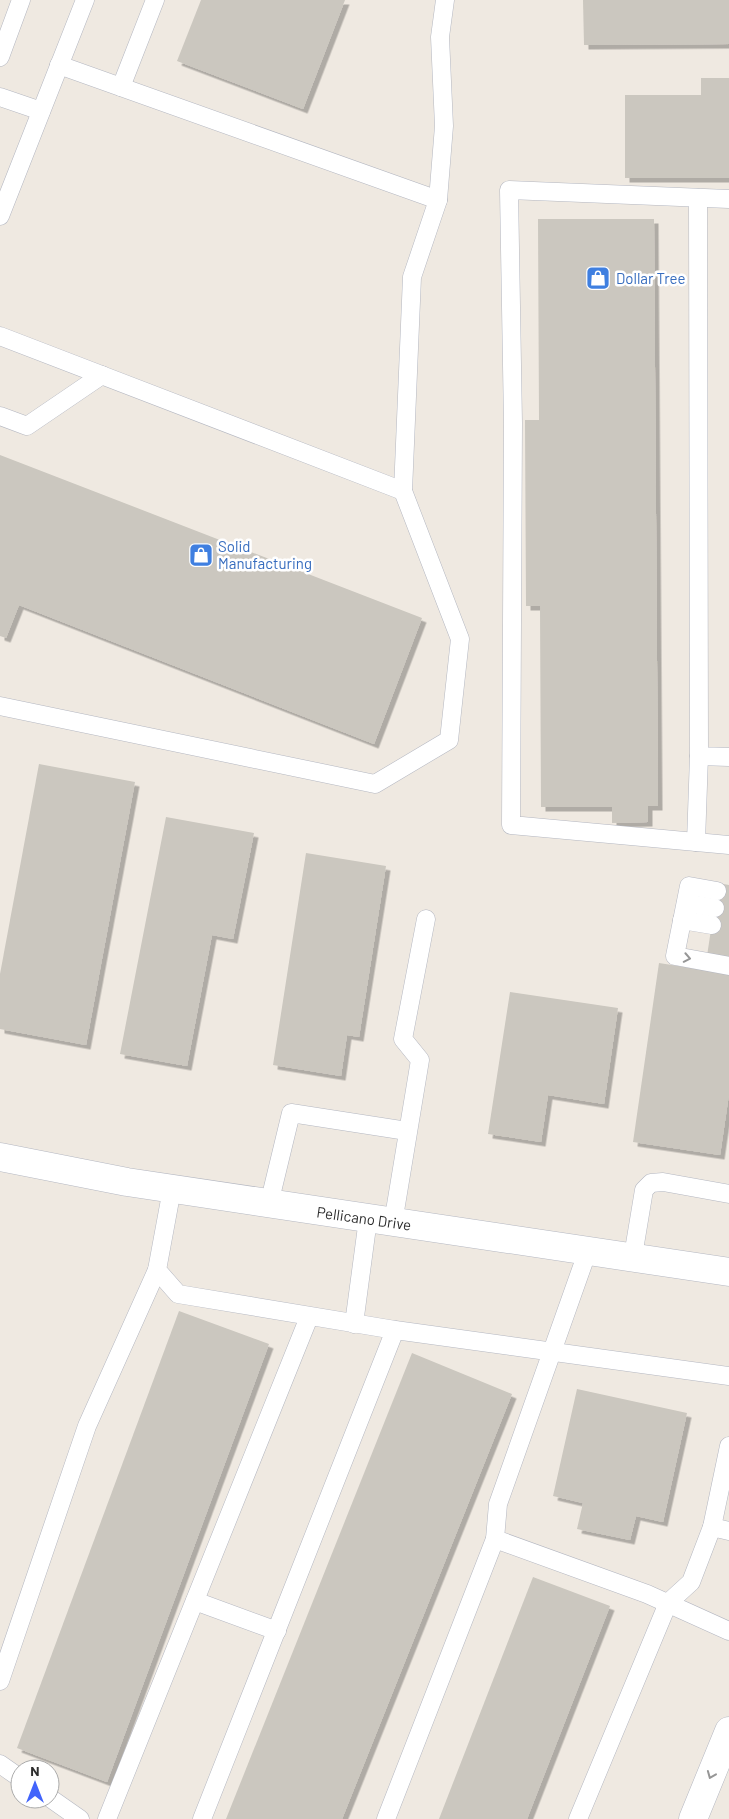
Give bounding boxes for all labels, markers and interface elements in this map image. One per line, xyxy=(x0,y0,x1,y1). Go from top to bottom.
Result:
shop icon: Dollar Tree xyxy=(585,265,611,291)
place label: Dollar Tree xyxy=(616,269,686,287)
place label: Solid Manufacturing xyxy=(218,537,312,572)
shop icon: Solid Manufacturing xyxy=(188,542,214,568)
one-way arrow xyxy=(683,953,692,963)
street label: Pellicano Drive xyxy=(316,1202,412,1234)
north arrow xyxy=(10,1759,60,1809)
text: N xyxy=(30,1762,40,1779)
one-way arrow xyxy=(707,1770,717,1779)

